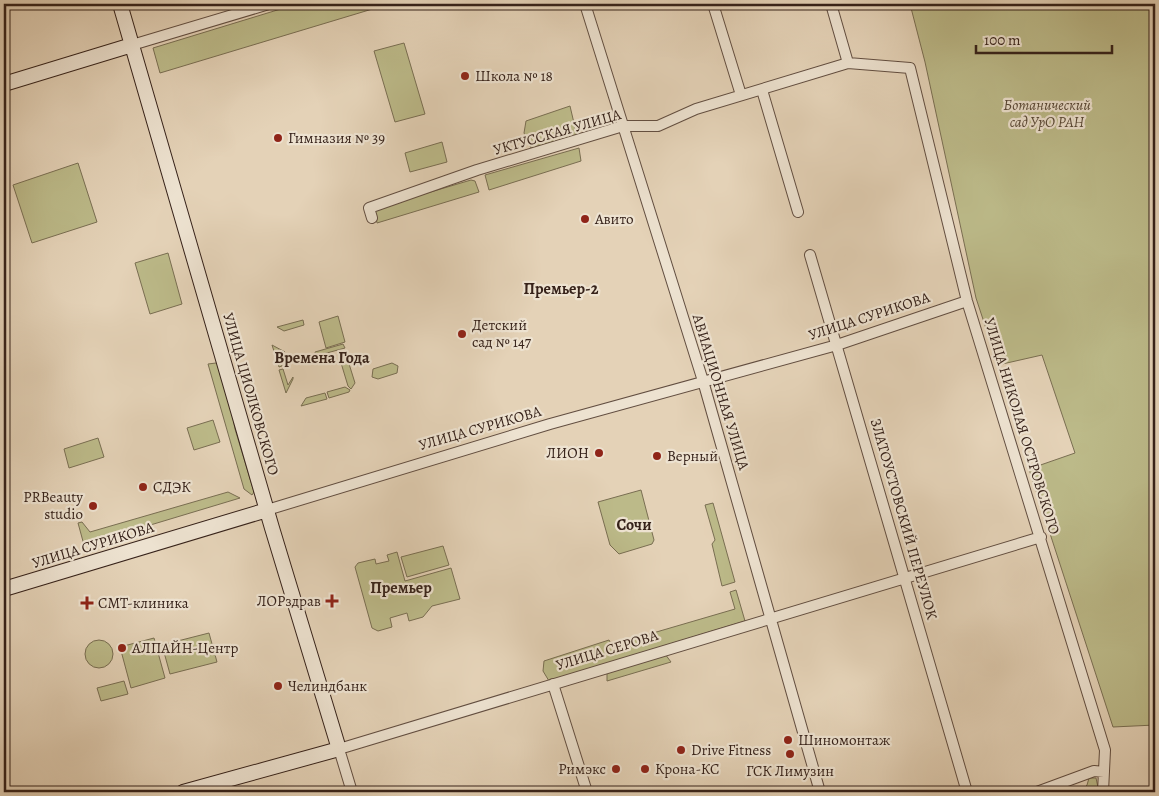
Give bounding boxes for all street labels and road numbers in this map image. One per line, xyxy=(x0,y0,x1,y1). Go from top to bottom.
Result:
street label: УКТУССКАЯ УЛИЦА xyxy=(491,104,623,160)
street label: УЛИЦА СУРИКОВА xyxy=(806,287,932,345)
street label: УЛИЦА ЦИОЛКОВСКОГО xyxy=(218,310,284,478)
street label: АВИАЦИОННАЯ УЛИЦА xyxy=(687,311,754,473)
street label: УЛИЦА НИКОЛАЯ ОСТРОВСКОГО xyxy=(979,315,1065,537)
street label: УЛИЦА СУРИКОВА xyxy=(416,401,544,455)
street label: ЗЛАТОУСТОВСКИЙ ПЕРЕУЛОК xyxy=(866,416,942,622)
street label: УЛИЦА СУРИКОВА xyxy=(30,517,157,573)
street label: УЛИЦА СЕРОВА xyxy=(553,625,661,675)

